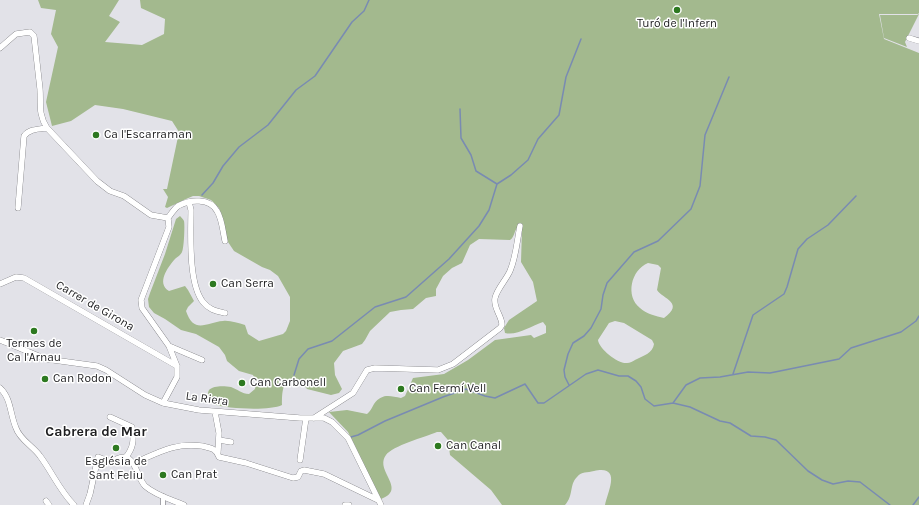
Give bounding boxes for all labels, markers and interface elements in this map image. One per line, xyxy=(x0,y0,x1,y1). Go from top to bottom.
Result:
marker: Turó de l'Infern xyxy=(672,5,682,15)
place label: Turó de l'Infern xyxy=(637,17,717,31)
place label: Ca l'Escarraman xyxy=(104,128,192,142)
marker: Ca l'Escarraman xyxy=(91,130,101,140)
place label: Can Serra xyxy=(221,277,274,291)
street label: Carrer de Girona xyxy=(53,278,137,334)
marker: Can Serra xyxy=(208,279,218,289)
marker: Termes de Ca l'Arnau xyxy=(29,326,39,336)
place label: Termes de Ca l'Arnau xyxy=(6,337,62,365)
place label: Can Rodon xyxy=(53,372,112,386)
marker: Can Rodon xyxy=(40,374,50,384)
place label: Can Carbonell xyxy=(250,376,326,390)
marker: Can Carbonell xyxy=(237,378,247,388)
place label: Can Fermí Vell xyxy=(409,382,486,396)
marker: Can Fermí Vell xyxy=(396,384,406,394)
street label: La Riera xyxy=(185,389,229,409)
district label: Cabrera de Mar xyxy=(45,424,147,440)
place label: Can Canal xyxy=(446,439,501,453)
marker: Can Canal xyxy=(433,441,443,451)
marker: Església de Sant Feliu xyxy=(111,443,121,453)
place label: Església de Sant Feliu xyxy=(85,455,147,483)
place label: Can Prat xyxy=(171,468,217,482)
marker: Can Prat xyxy=(158,470,168,480)

